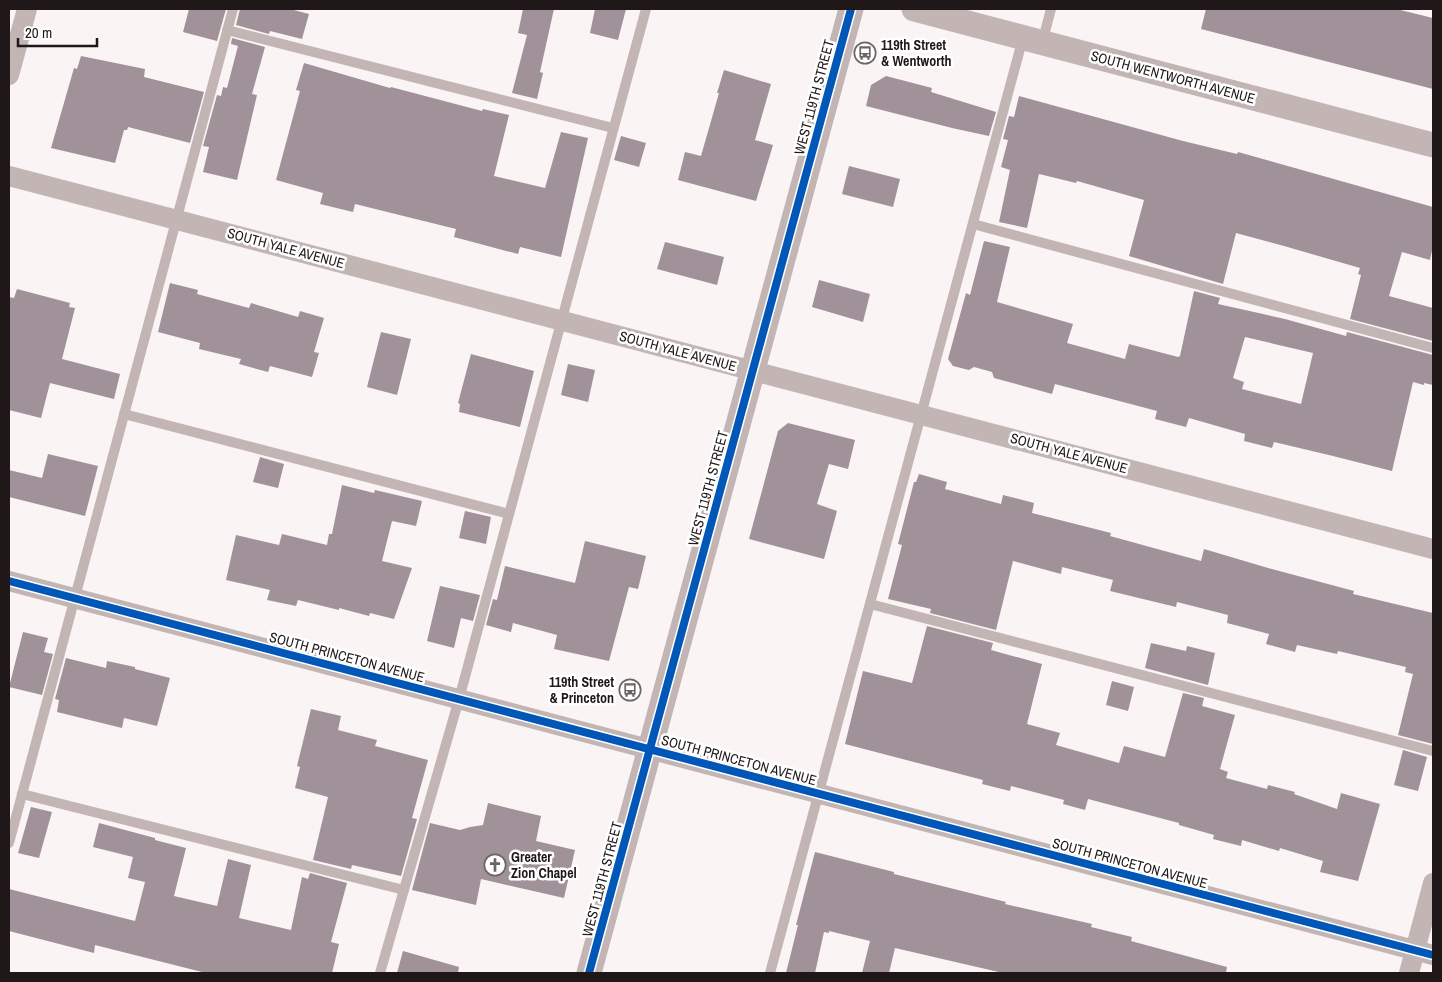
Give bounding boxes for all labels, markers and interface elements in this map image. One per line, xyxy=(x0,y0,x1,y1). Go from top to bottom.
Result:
scale bar xyxy=(18,15,96,47)
text: 20 m xyxy=(25,22,52,43)
place label: 119th Street & Wentworth xyxy=(881,36,952,70)
street label: WEST 119TH STREET xyxy=(790,38,838,156)
bus stop icon: 119th Street & Wentworth xyxy=(853,41,877,65)
street label: SOUTH WENTWORTH AVENUE xyxy=(1089,46,1257,108)
street label: SOUTH YALE AVENUE xyxy=(225,224,347,272)
street label: SOUTH YALE AVENUE xyxy=(617,327,739,375)
street label: WEST 119TH STREET xyxy=(684,429,732,547)
street label: SOUTH YALE AVENUE xyxy=(1008,429,1130,477)
street label: SOUTH PRINCETON AVENUE xyxy=(268,628,426,686)
place label: 119th Street & Princeton xyxy=(549,673,614,707)
bus stop icon: 119th Street & Princeton xyxy=(618,678,642,702)
street label: SOUTH PRINCETON AVENUE xyxy=(660,731,818,789)
street label: WEST 119TH STREET xyxy=(578,820,626,938)
street label: SOUTH PRINCETON AVENUE xyxy=(1051,834,1209,892)
place label: Greater Zion Chapel xyxy=(511,848,577,882)
church icon: Greater Zion Chapel xyxy=(483,853,507,877)

